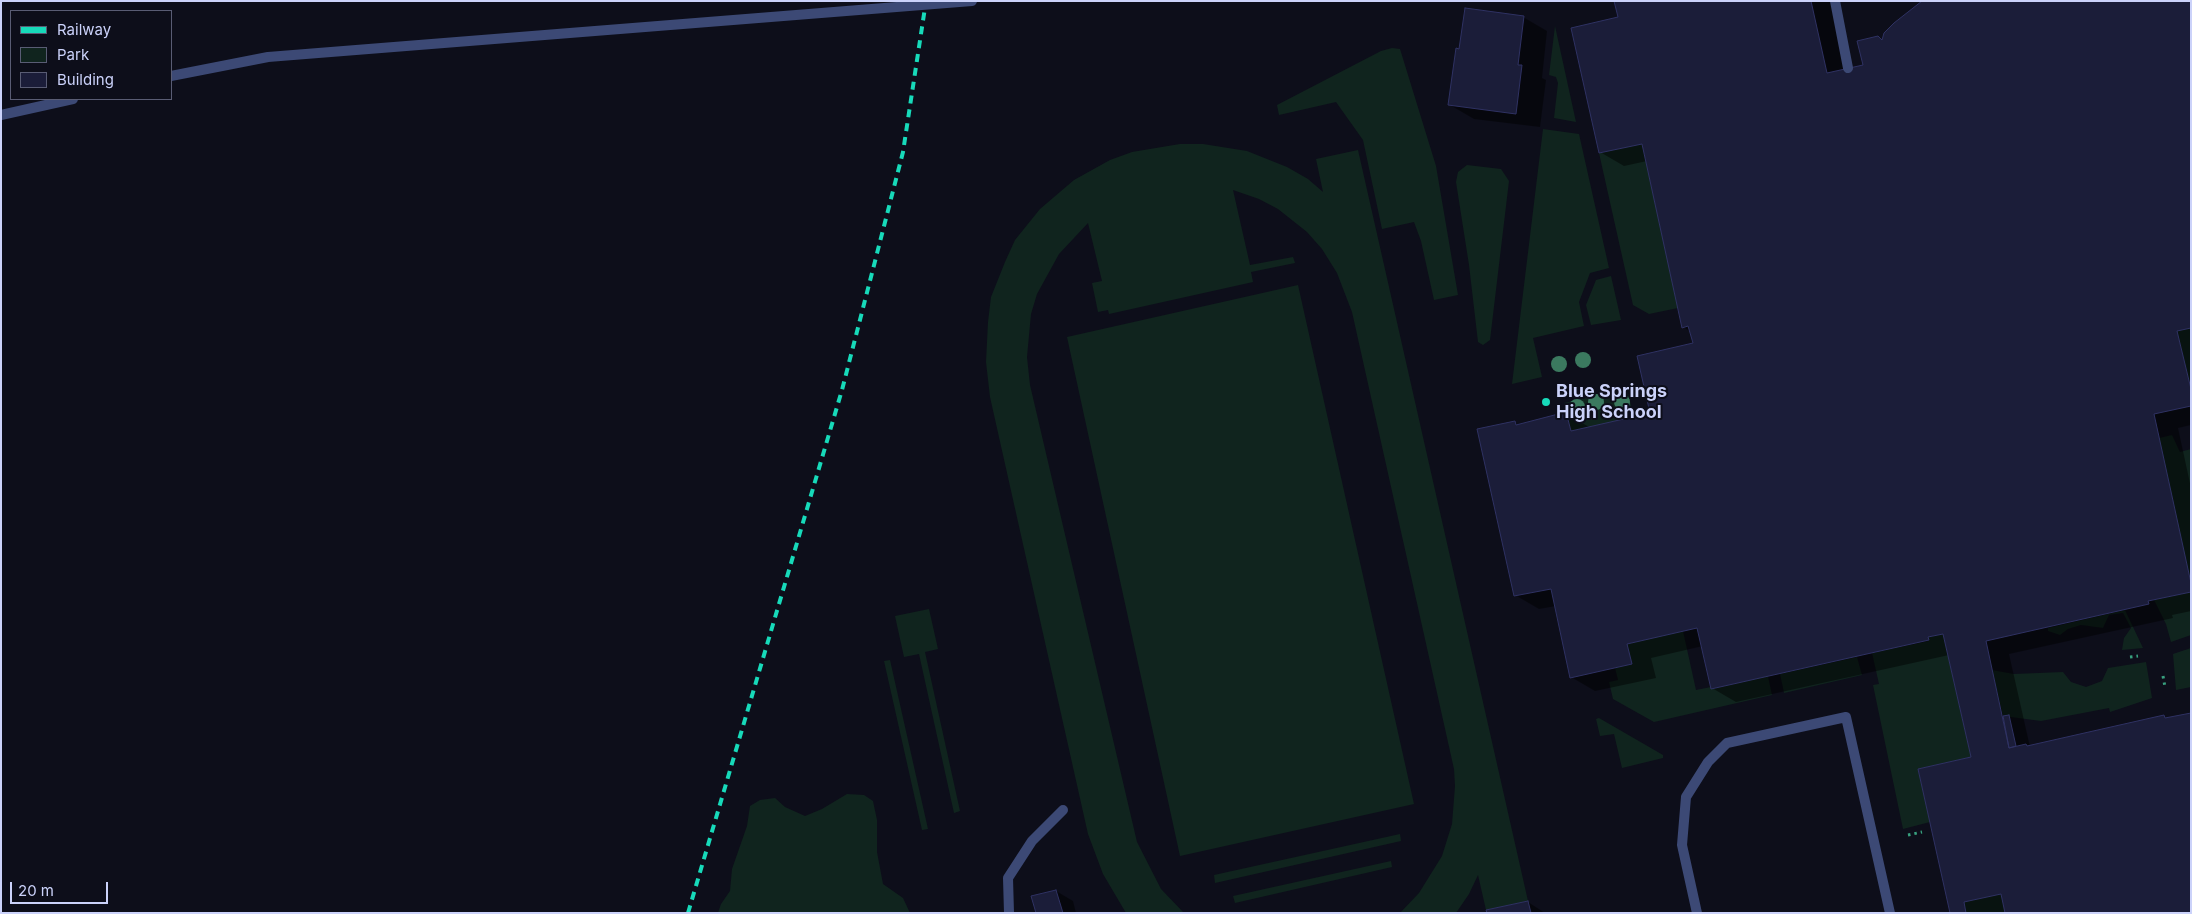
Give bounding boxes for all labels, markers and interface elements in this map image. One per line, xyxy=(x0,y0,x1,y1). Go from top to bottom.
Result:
legend xyxy=(10,10,172,100)
text: Railway xyxy=(57,20,111,39)
text: Park xyxy=(57,45,89,64)
text: Building xyxy=(57,70,114,89)
place label: Blue Springs High School xyxy=(1556,381,1667,424)
marker: Blue Springs High School xyxy=(1540,396,1552,408)
scale bar xyxy=(12,872,110,904)
text: 20 m xyxy=(18,881,54,900)

